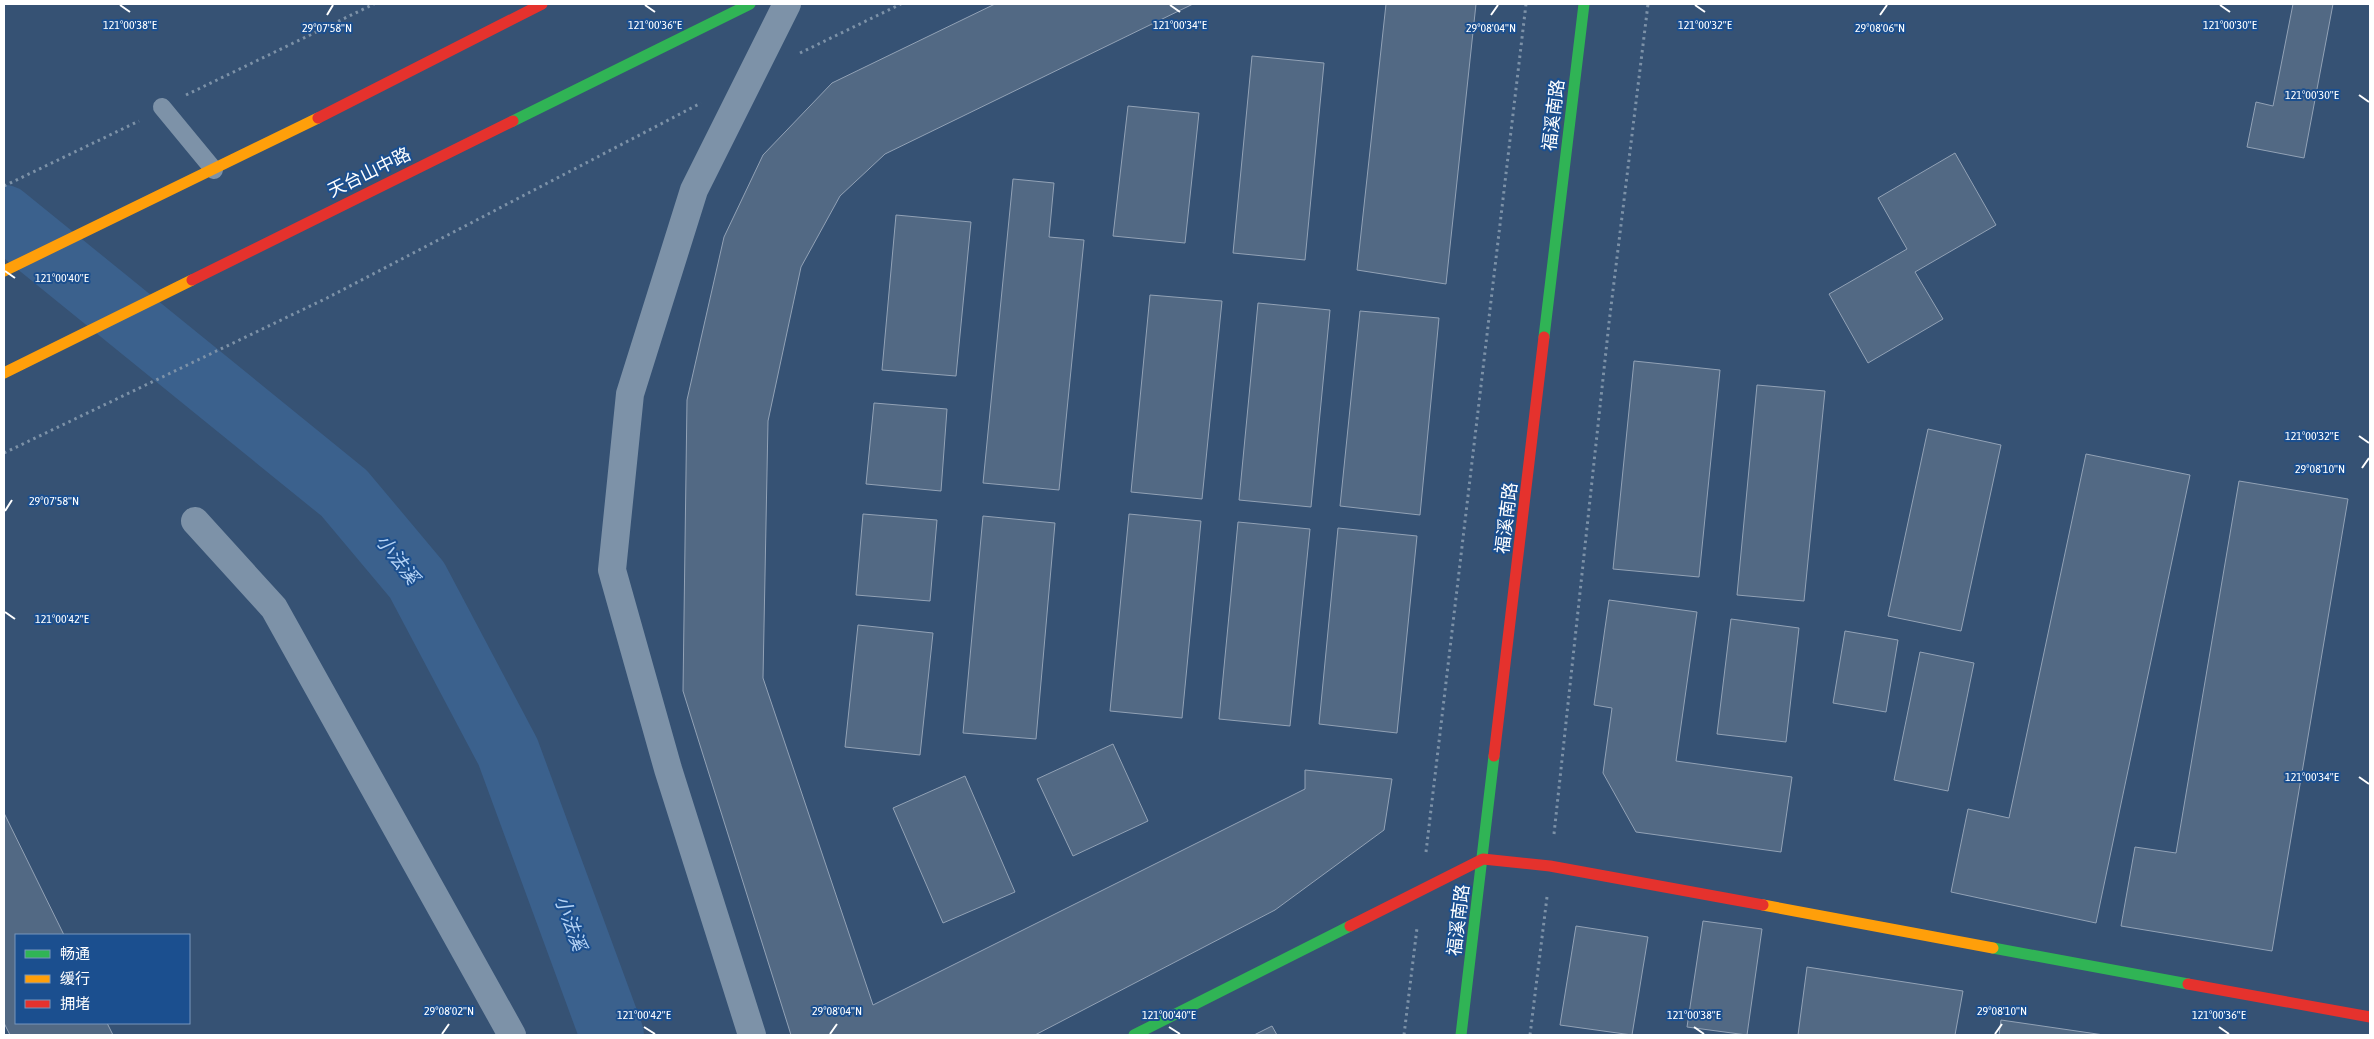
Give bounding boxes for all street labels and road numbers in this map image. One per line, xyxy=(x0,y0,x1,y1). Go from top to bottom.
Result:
street label: 福溪南路 xyxy=(1538,78,1568,152)
street label: 天台山中路 xyxy=(324,143,414,201)
street label: 福溪南路 xyxy=(1491,481,1521,555)
street label: 福溪南路 xyxy=(1443,883,1473,957)

